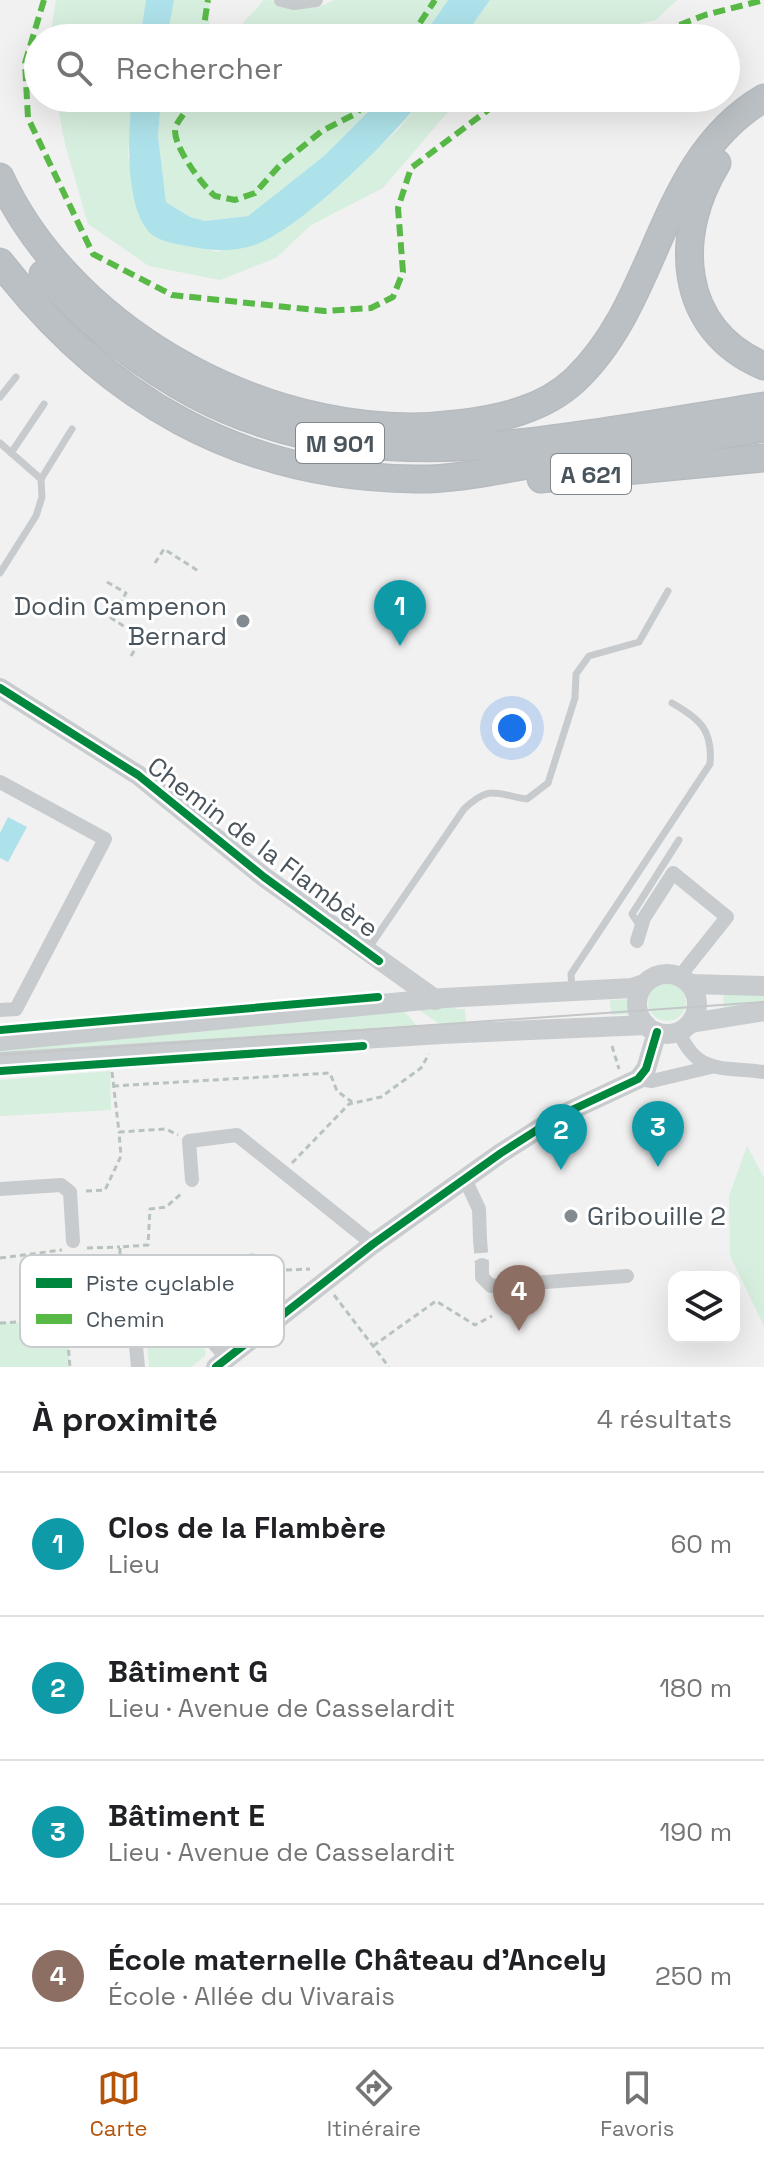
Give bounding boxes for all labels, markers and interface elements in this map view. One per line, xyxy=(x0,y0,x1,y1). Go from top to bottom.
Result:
search box xyxy=(24,24,740,112)
icon: search xyxy=(52,46,96,90)
text: Rechercher xyxy=(116,49,283,88)
road number: M 901 xyxy=(296,423,384,463)
road number: A 621 xyxy=(551,454,631,494)
pin: 1 xyxy=(374,580,426,646)
place label: Dodin Campenon Bernard xyxy=(14,589,227,653)
marker: Dodin Campenon Bernard xyxy=(234,612,252,630)
your location xyxy=(492,708,532,748)
street label: Chemin de la Flambère xyxy=(141,749,385,945)
pin: 3 xyxy=(632,1101,684,1167)
pin: 2 xyxy=(535,1104,587,1170)
place label: Gribouille 2 xyxy=(587,1199,726,1233)
marker: Gribouille 2 xyxy=(562,1207,580,1225)
legend xyxy=(20,1255,284,1347)
pin: 4 xyxy=(493,1265,545,1331)
text: Piste cyclable xyxy=(86,1269,235,1297)
map controls xyxy=(668,1271,740,1343)
button: layers xyxy=(668,1271,740,1343)
text: Chemin xyxy=(86,1305,164,1333)
text: À proximité xyxy=(32,1398,218,1441)
text: 4 résultats xyxy=(597,1402,732,1436)
text: Clos de la Flambère xyxy=(108,1508,386,1547)
text: 1 xyxy=(52,1527,64,1561)
text: 60 m xyxy=(670,1527,732,1561)
text: Lieu xyxy=(108,1547,160,1581)
text: Bâtiment G xyxy=(108,1652,268,1691)
text: 2 xyxy=(50,1671,66,1705)
text: 180 m xyxy=(659,1671,732,1705)
text: Lieu · Avenue de Casselardit xyxy=(108,1691,455,1725)
text: Bâtiment E xyxy=(108,1796,265,1835)
text: 3 xyxy=(50,1815,66,1849)
text: 190 m xyxy=(660,1815,732,1849)
text: Lieu · Avenue de Casselardit xyxy=(108,1835,455,1869)
text: École maternelle Château d'Ancely xyxy=(108,1940,607,1979)
text: 4 xyxy=(50,1959,66,1993)
text: 250 m xyxy=(655,1959,732,1993)
text: École · Allée du Vivarais xyxy=(108,1979,395,2013)
tab: Carte xyxy=(90,2066,147,2142)
tab: Itinéraire xyxy=(327,2066,421,2142)
tab: Favoris xyxy=(600,2066,674,2142)

